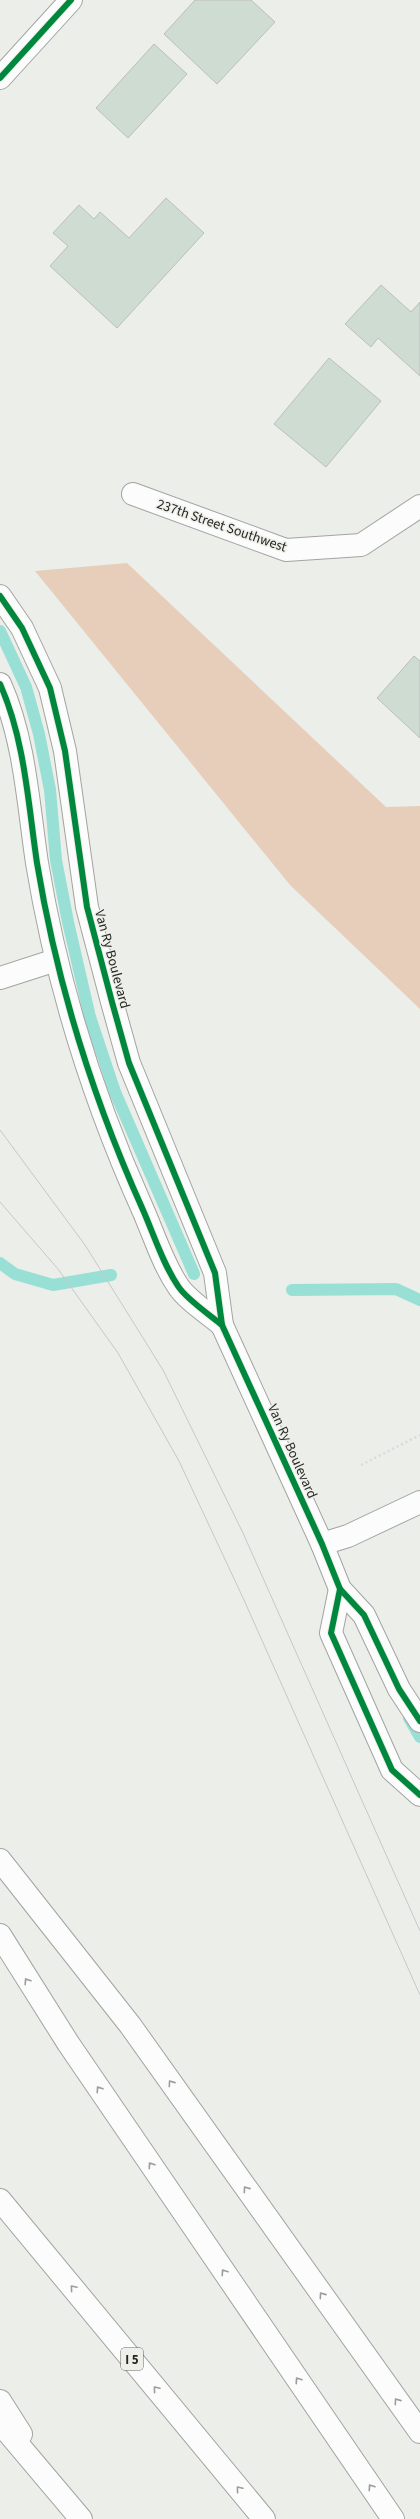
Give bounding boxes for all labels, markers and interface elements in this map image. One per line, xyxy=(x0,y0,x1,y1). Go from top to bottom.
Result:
street label: 237th Street Southwest xyxy=(154,494,290,558)
street label: Van Ry Boulevard xyxy=(89,908,135,1011)
street label: Van Ry Boulevard xyxy=(262,1401,322,1502)
one-way arrow xyxy=(24,1978,32,1985)
one-way arrow xyxy=(168,2080,176,2087)
one-way arrow xyxy=(96,2086,104,2093)
one-way arrow xyxy=(148,2162,156,2169)
one-way arrow xyxy=(244,2186,251,2193)
one-way arrow xyxy=(222,2270,229,2277)
one-way arrow xyxy=(71,2286,78,2293)
one-way arrow xyxy=(319,2292,327,2299)
road number: I 5 xyxy=(121,2348,143,2370)
one-way arrow xyxy=(296,2377,303,2384)
one-way arrow xyxy=(154,2386,161,2393)
one-way arrow xyxy=(395,2398,402,2405)
one-way arrow xyxy=(368,2484,376,2491)
one-way arrow xyxy=(236,2486,243,2494)

